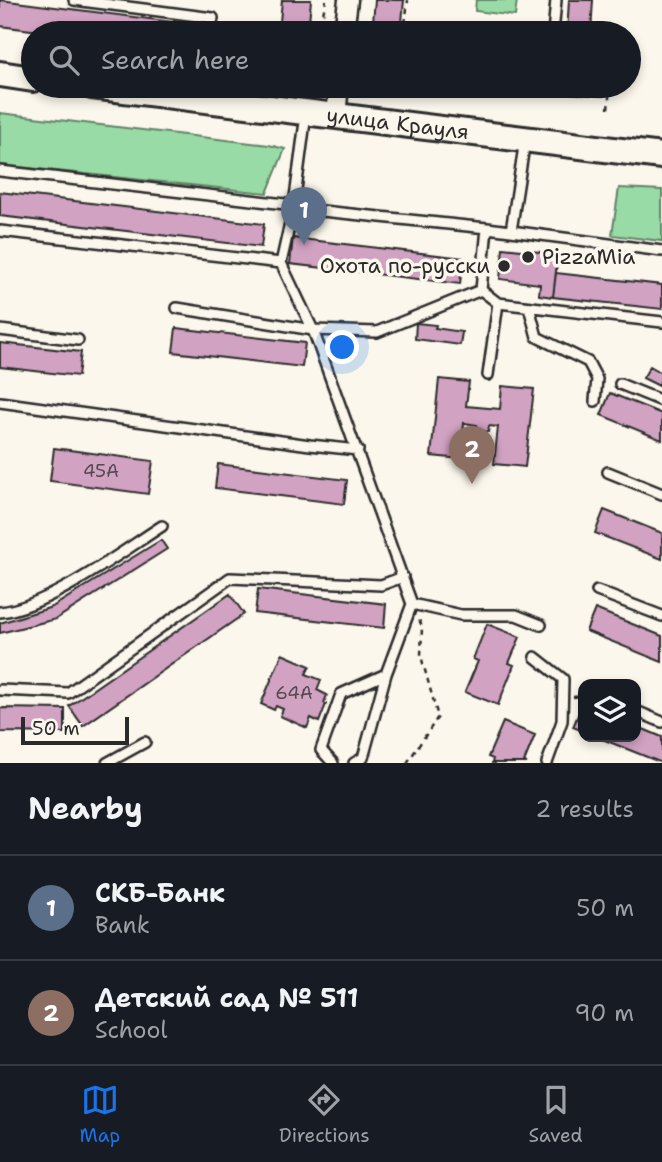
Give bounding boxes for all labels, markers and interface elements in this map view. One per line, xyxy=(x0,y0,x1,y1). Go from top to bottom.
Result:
search box xyxy=(21,21,641,98)
icon: search xyxy=(45,41,83,79)
text: Search here xyxy=(101,42,250,77)
street label: улица Крауля xyxy=(325,101,471,146)
pin: 1 xyxy=(281,187,327,245)
place label: PizzaMia xyxy=(542,243,635,271)
marker: PizzaMia xyxy=(520,249,536,265)
place label: Охота по-русски xyxy=(320,252,490,280)
marker: Охота по-русски xyxy=(496,258,512,274)
your location xyxy=(325,330,359,364)
pin: 2 xyxy=(449,426,495,484)
house number: 45А xyxy=(83,459,119,483)
map controls xyxy=(578,679,641,742)
button: layers xyxy=(578,679,641,742)
house number: 64А xyxy=(275,681,313,705)
scale bar xyxy=(21,714,130,746)
text: 50 m xyxy=(32,716,80,741)
text: Nearby xyxy=(28,788,143,829)
text: 2 results xyxy=(535,794,634,824)
text: СКБ-Банк xyxy=(95,875,225,910)
text: 1 xyxy=(46,893,56,923)
text: 50 m xyxy=(576,893,634,923)
text: Bank xyxy=(95,910,150,940)
text: Детский сад № 511 xyxy=(95,980,359,1015)
text: 2 xyxy=(43,998,59,1028)
text: 90 m xyxy=(574,998,634,1028)
text: School xyxy=(95,1015,167,1045)
tab: Map xyxy=(79,1081,120,1148)
tab: Directions xyxy=(279,1081,370,1148)
tab: Saved xyxy=(529,1081,583,1148)

